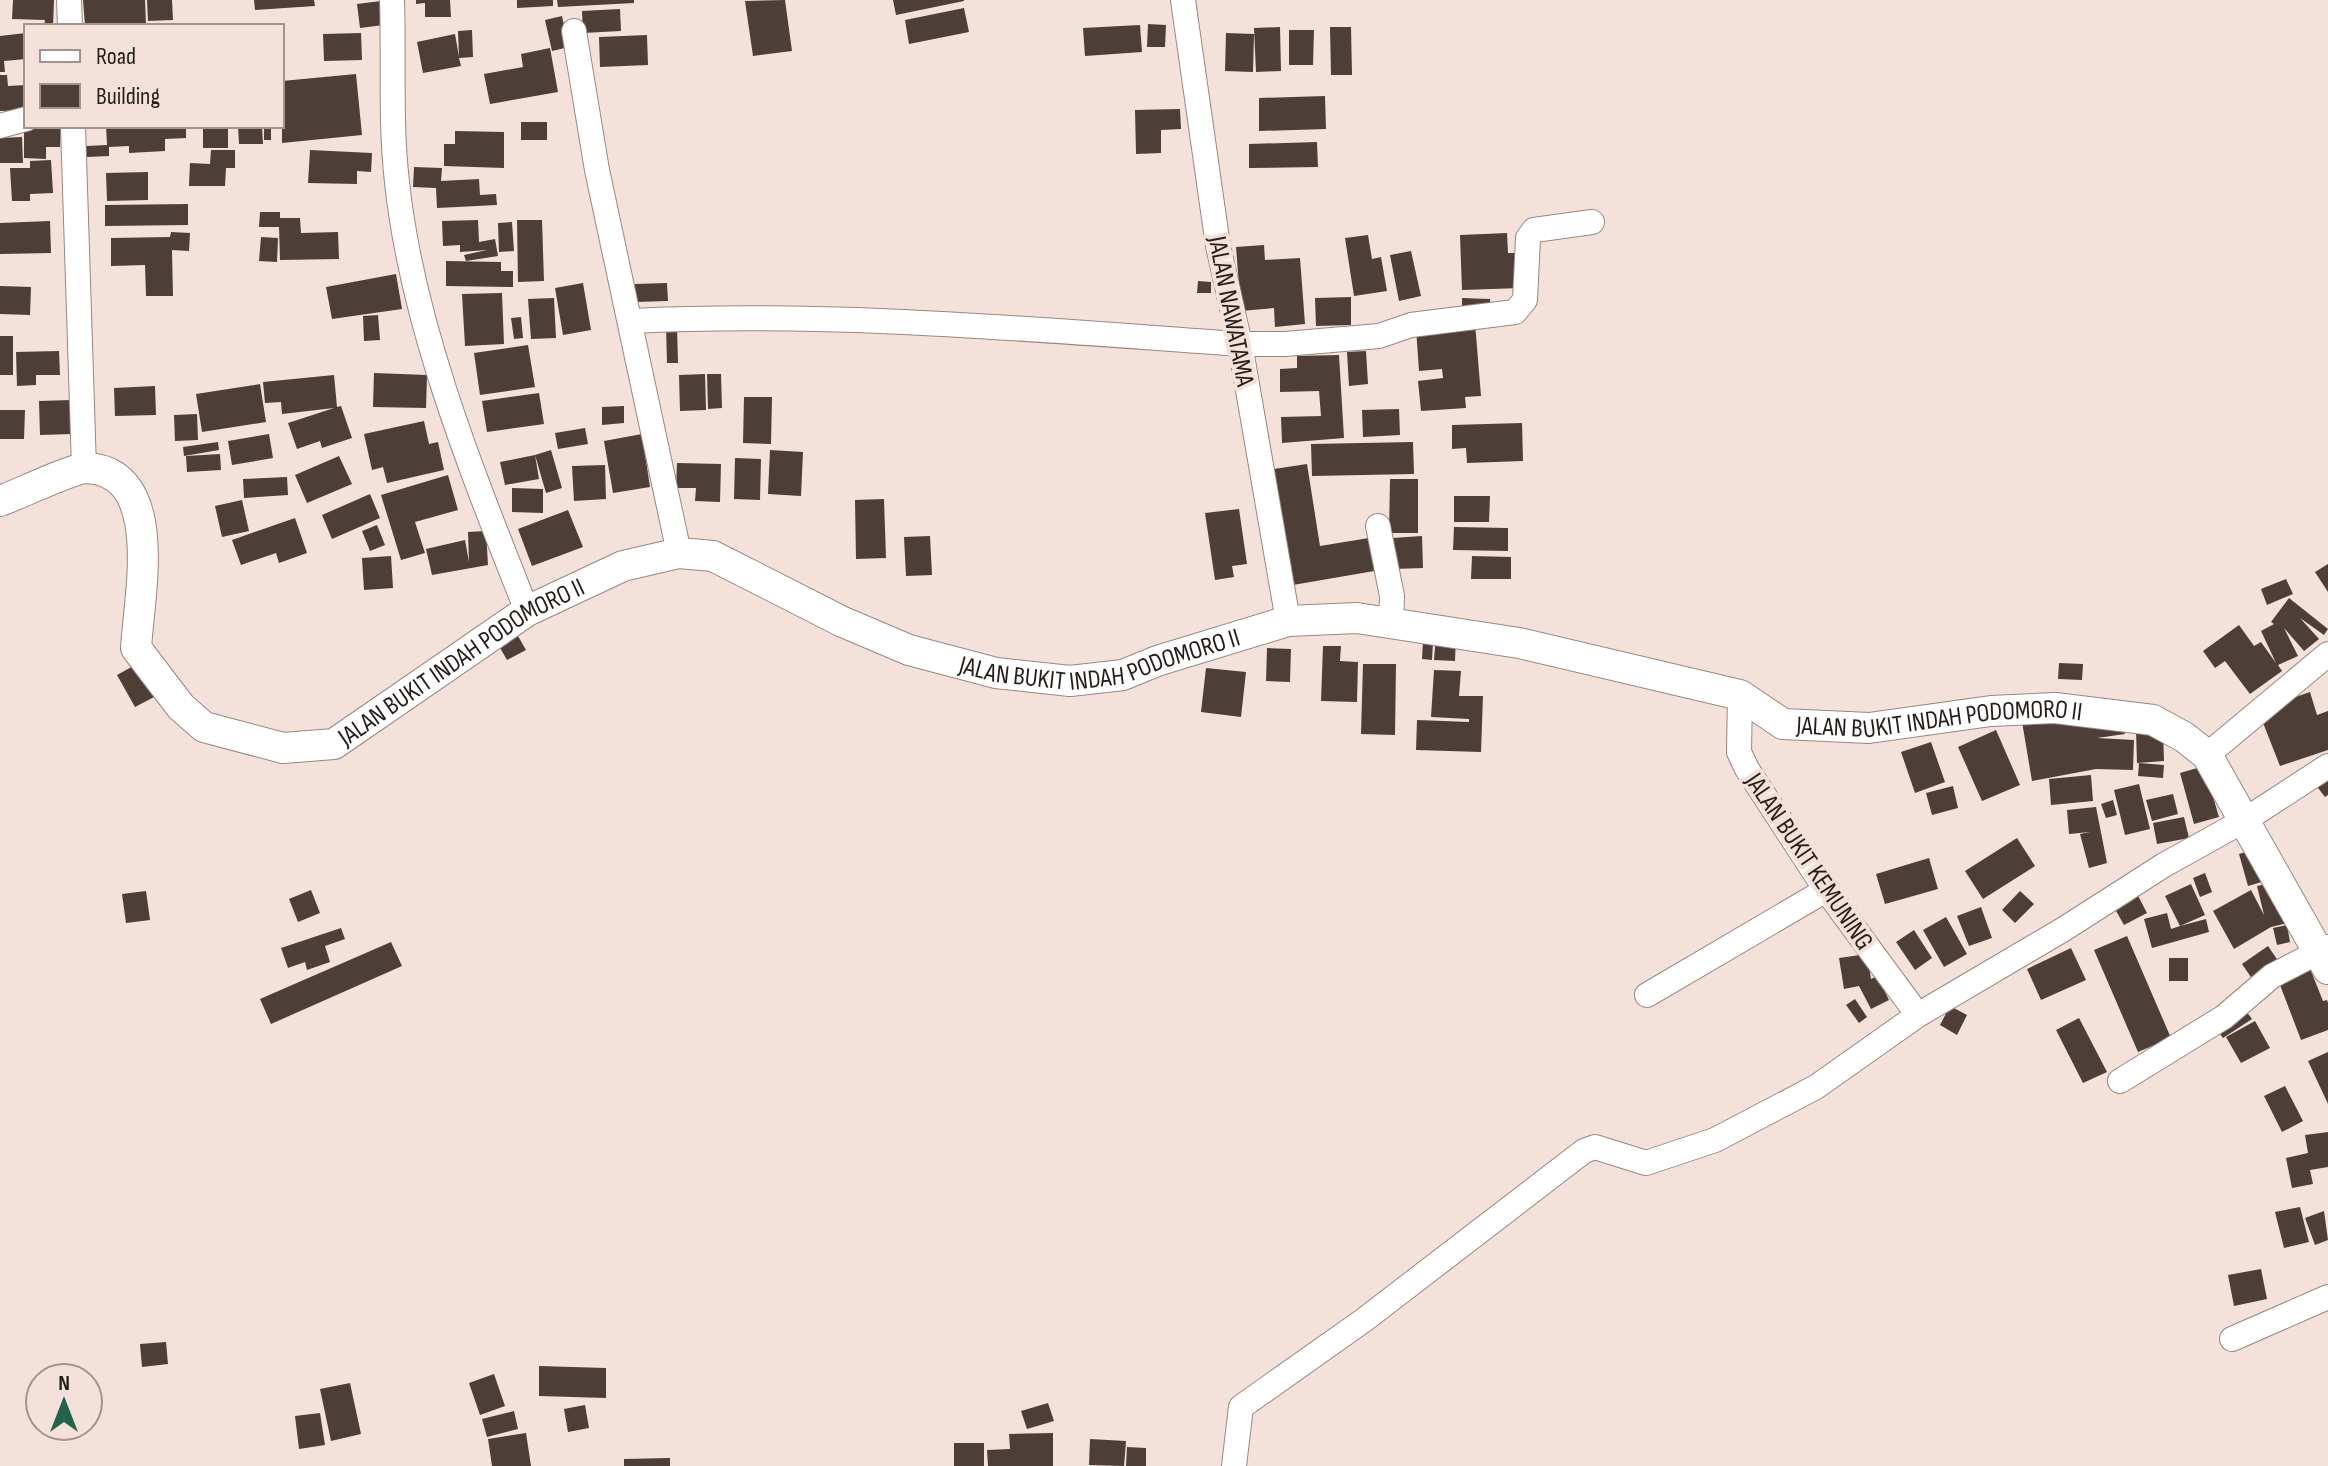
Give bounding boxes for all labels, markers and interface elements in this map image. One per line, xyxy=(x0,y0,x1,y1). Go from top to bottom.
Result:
legend xyxy=(24,24,284,128)
text: Road xyxy=(96,42,136,71)
text: Building xyxy=(96,82,160,111)
street label: JALAN NAWATAMA xyxy=(1201,233,1260,390)
street label: JALAN BUKIT INDAH PODOMORO II xyxy=(332,572,590,754)
street label: JALAN BUKIT INDAH PODOMORO II xyxy=(955,623,1244,698)
street label: JALAN BUKIT INDAH PODOMORO II xyxy=(1795,694,2084,746)
street label: JALAN BUKIT KEMUNING xyxy=(1738,767,1879,956)
north arrow xyxy=(24,1362,104,1442)
text: N xyxy=(58,1370,70,1397)

